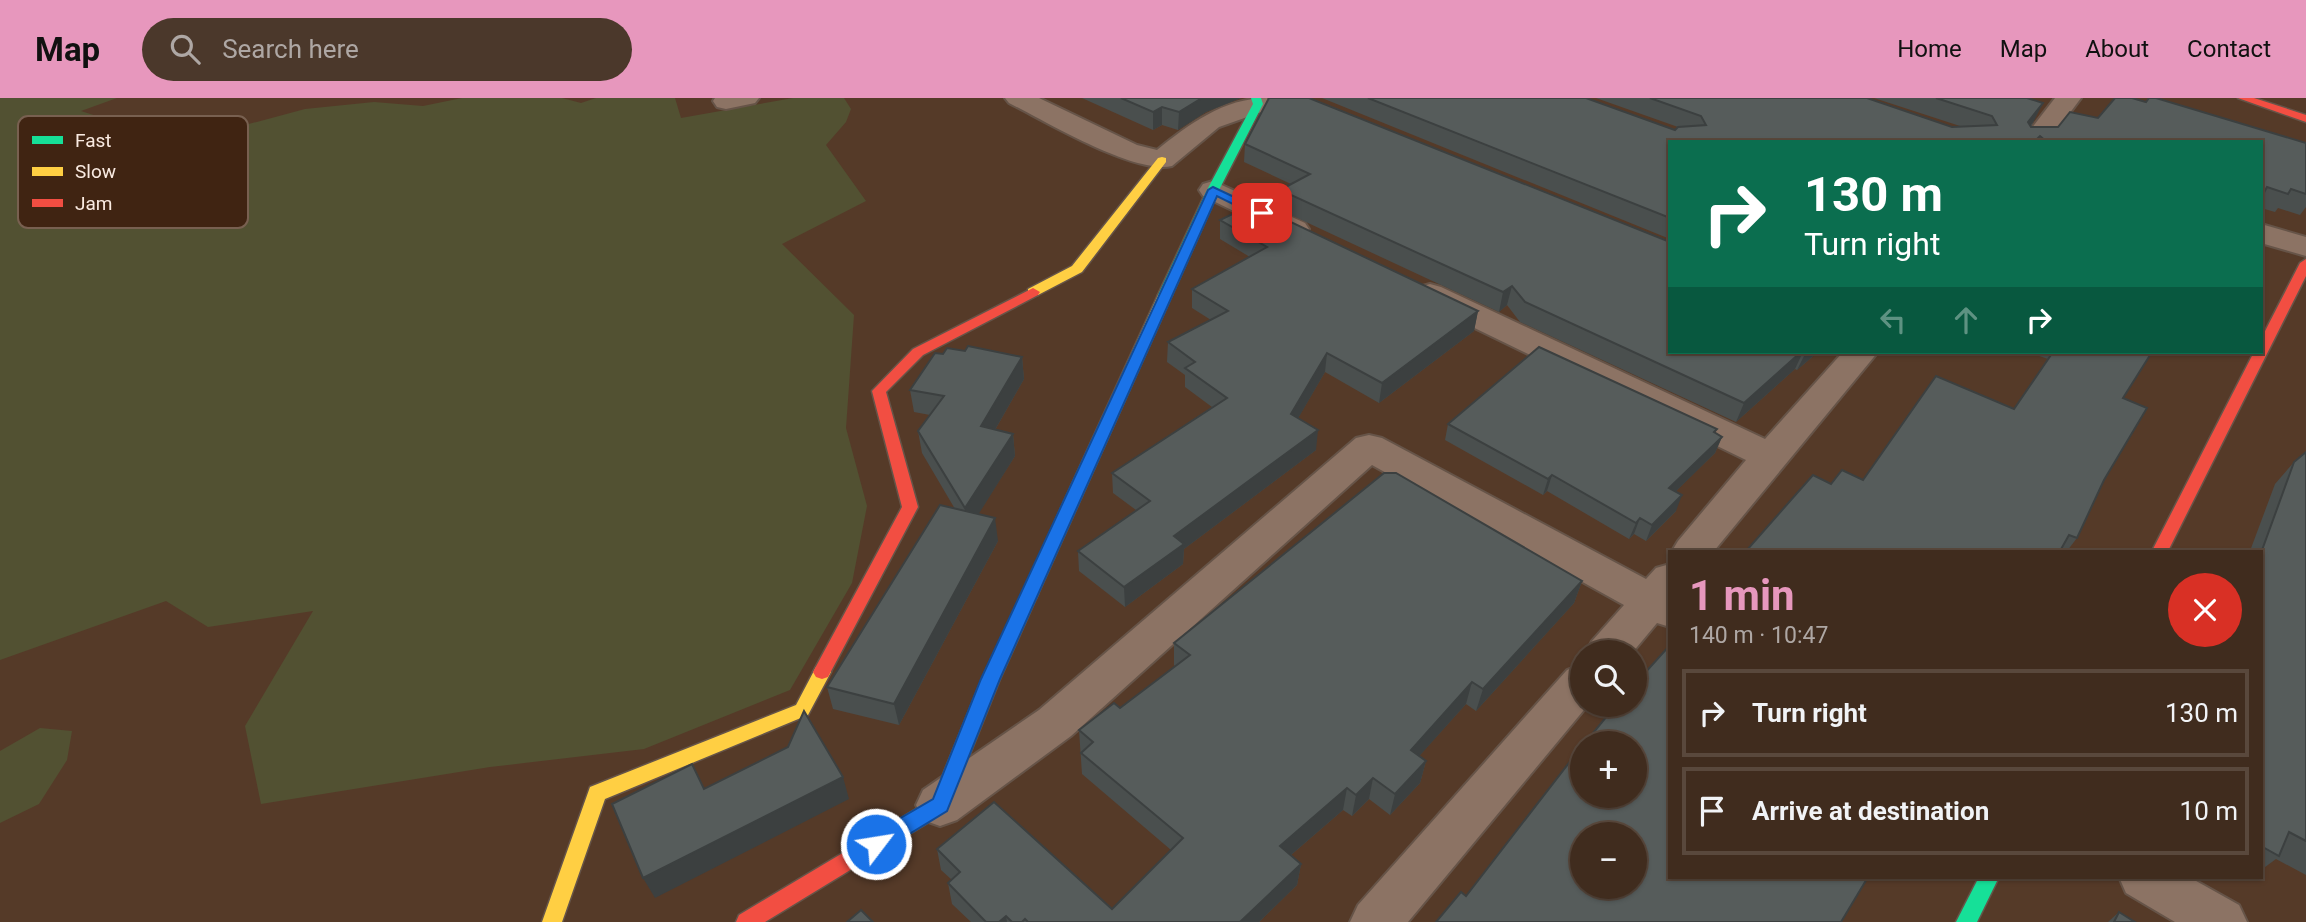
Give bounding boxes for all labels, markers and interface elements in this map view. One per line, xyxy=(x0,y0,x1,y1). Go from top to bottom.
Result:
search box xyxy=(142,18,632,81)
text: Map xyxy=(35,30,100,69)
icon: search xyxy=(166,30,204,68)
text: Search here xyxy=(222,34,359,64)
text: Home xyxy=(1897,35,1962,63)
text: Map xyxy=(2000,35,2047,63)
text: About xyxy=(2085,35,2149,63)
text: Contact xyxy=(2187,35,2271,63)
legend xyxy=(18,116,248,228)
text: Fast xyxy=(75,129,112,152)
text: Slow xyxy=(75,160,116,183)
text: 130 m xyxy=(1804,166,1943,223)
icon: right xyxy=(1689,168,1780,259)
pin xyxy=(1232,183,1292,243)
text: Jam xyxy=(75,192,112,215)
icon: arrive xyxy=(1243,194,1281,232)
text: Turn right xyxy=(1804,225,1940,263)
icon: left xyxy=(1874,301,1912,339)
icon: ahead xyxy=(1947,301,1985,339)
icon: right xyxy=(2020,301,2058,339)
text: 1 min xyxy=(1689,571,1795,620)
button: close xyxy=(2168,573,2242,647)
text: 140 m · 10:47 xyxy=(1689,622,1828,649)
map controls xyxy=(1570,640,1647,899)
button: search xyxy=(1570,640,1647,717)
icon: right xyxy=(1693,694,1731,732)
text: Turn right xyxy=(1752,698,1867,728)
text: 130 m xyxy=(2165,698,2238,728)
button: + xyxy=(1570,731,1647,808)
icon: arrive xyxy=(1693,792,1731,830)
text: Arrive at destination xyxy=(1752,796,1989,826)
text: 10 m xyxy=(2180,796,2238,826)
position arrow xyxy=(839,807,913,881)
button: − xyxy=(1570,822,1647,899)

